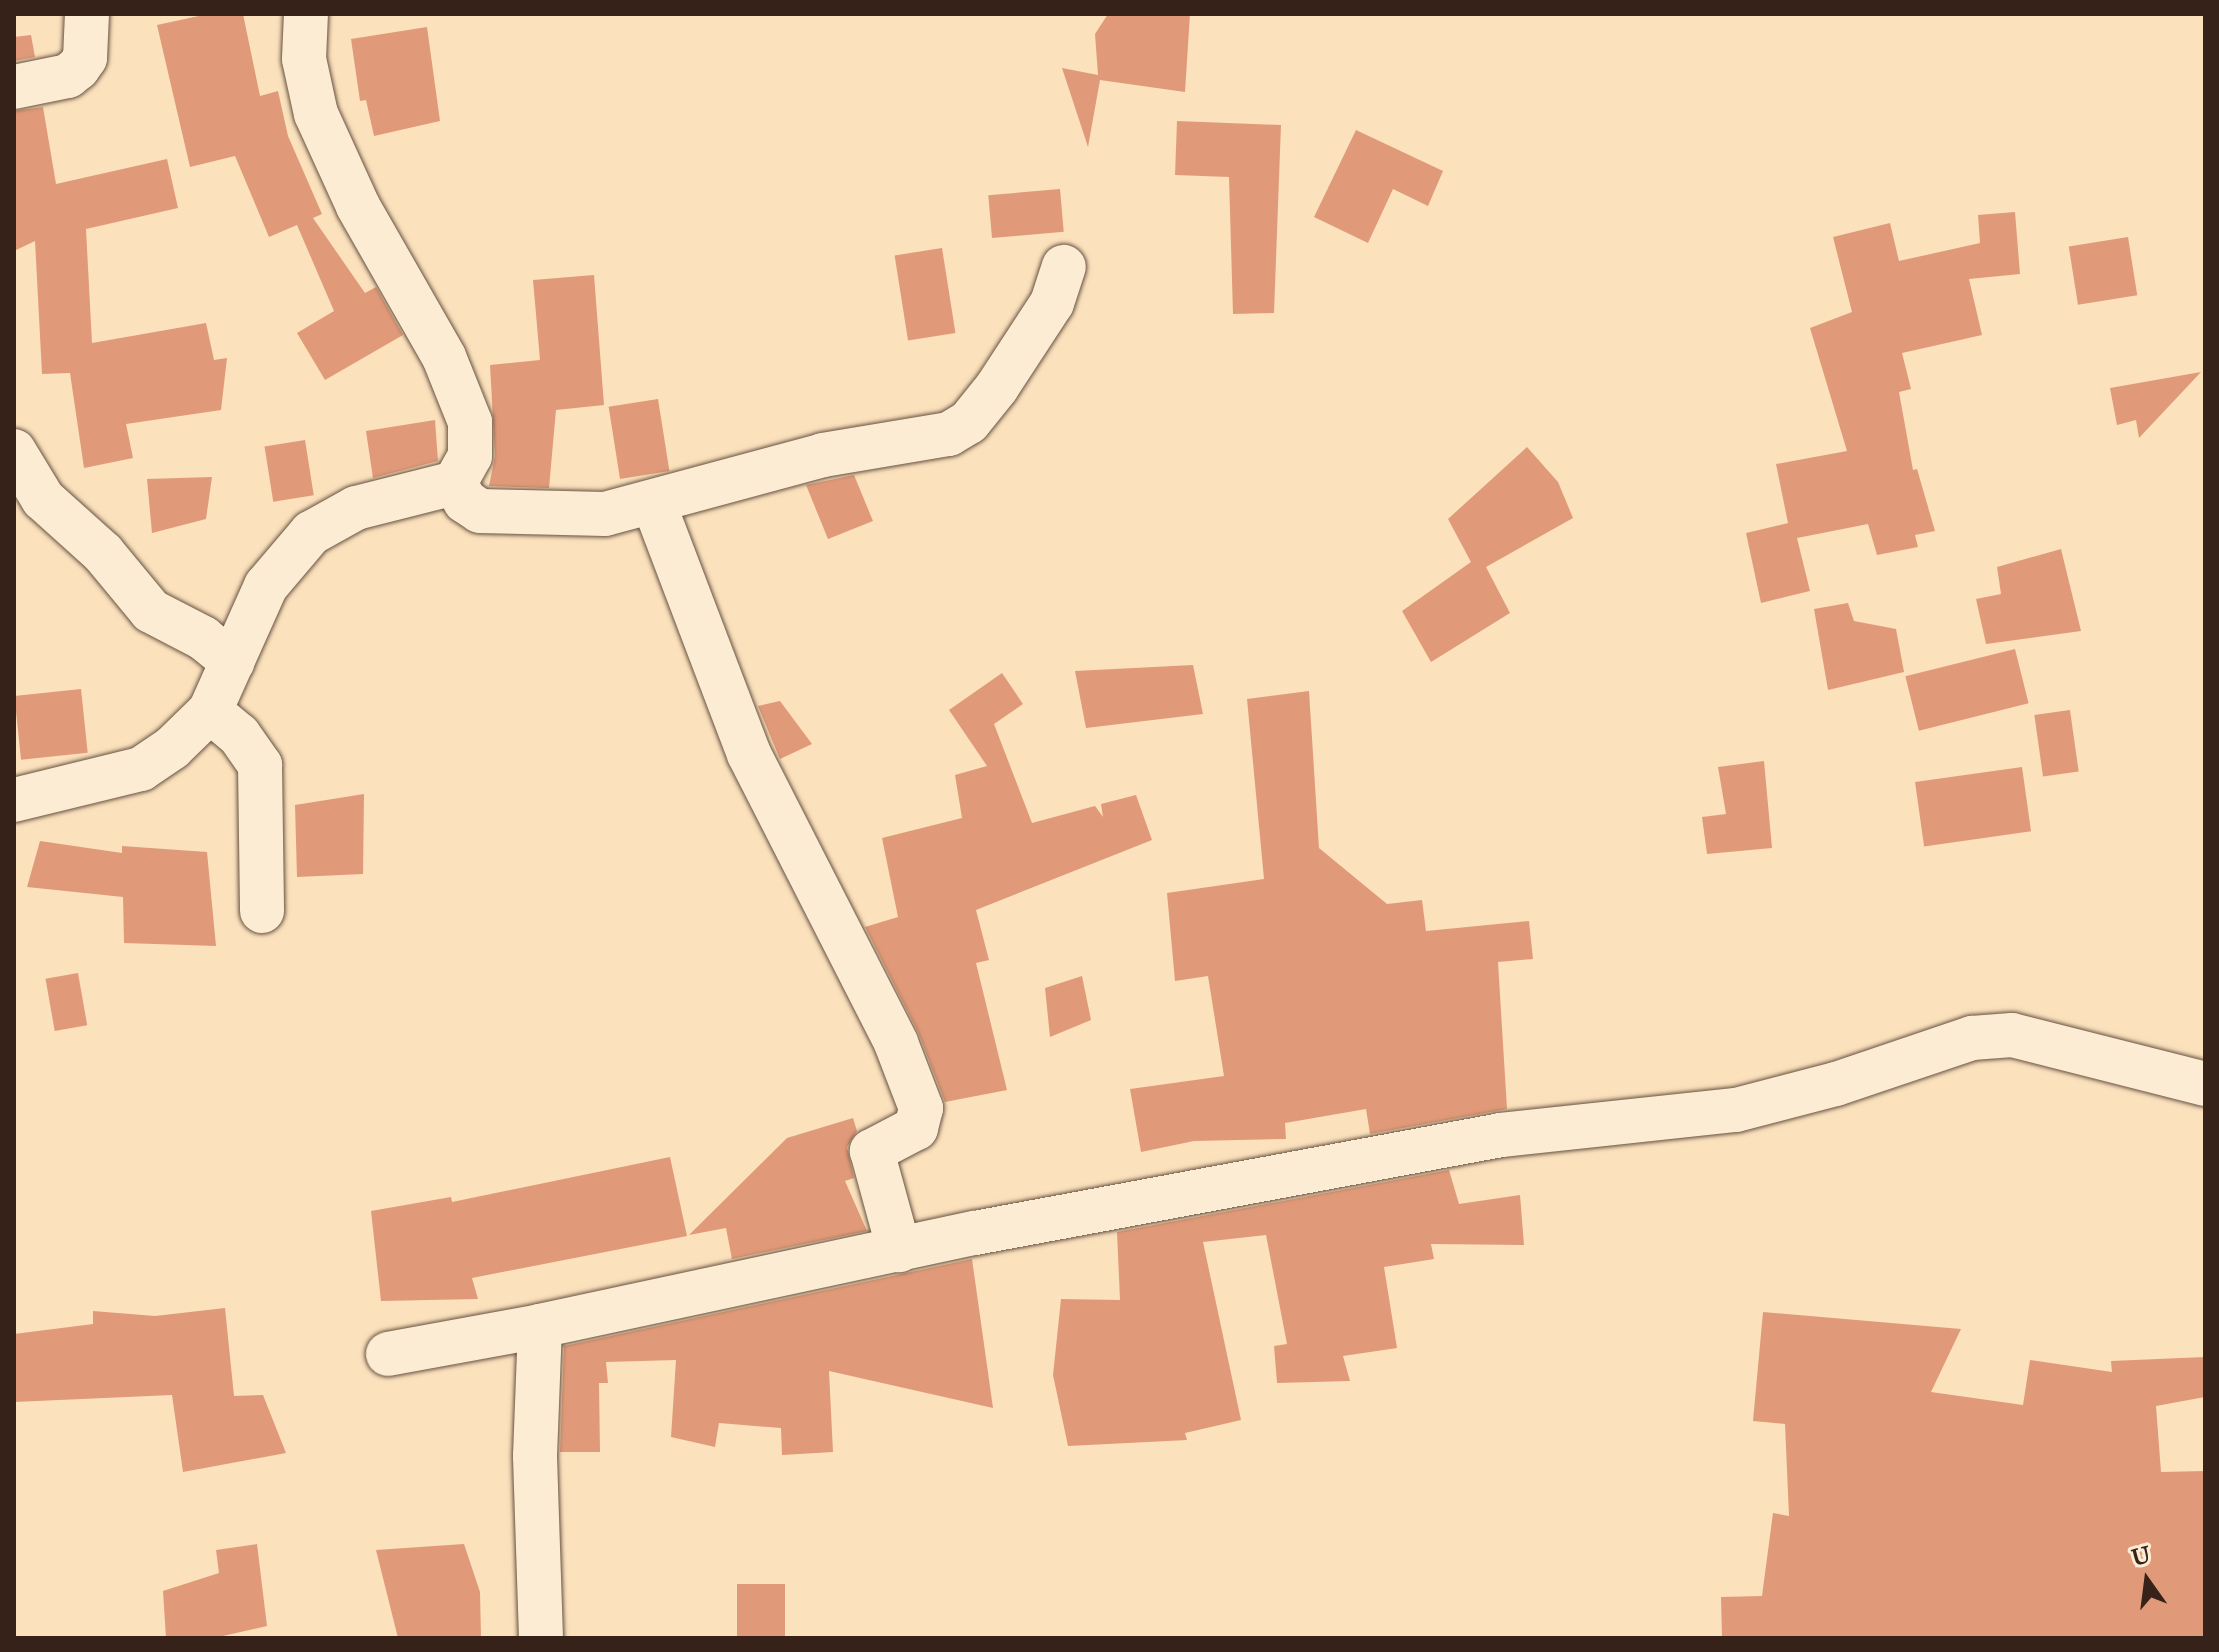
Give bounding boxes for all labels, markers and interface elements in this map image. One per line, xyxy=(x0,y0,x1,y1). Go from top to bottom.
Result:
north arrow xyxy=(2107,1540,2187,1620)
text: U xyxy=(2129,1541,2154,1573)

